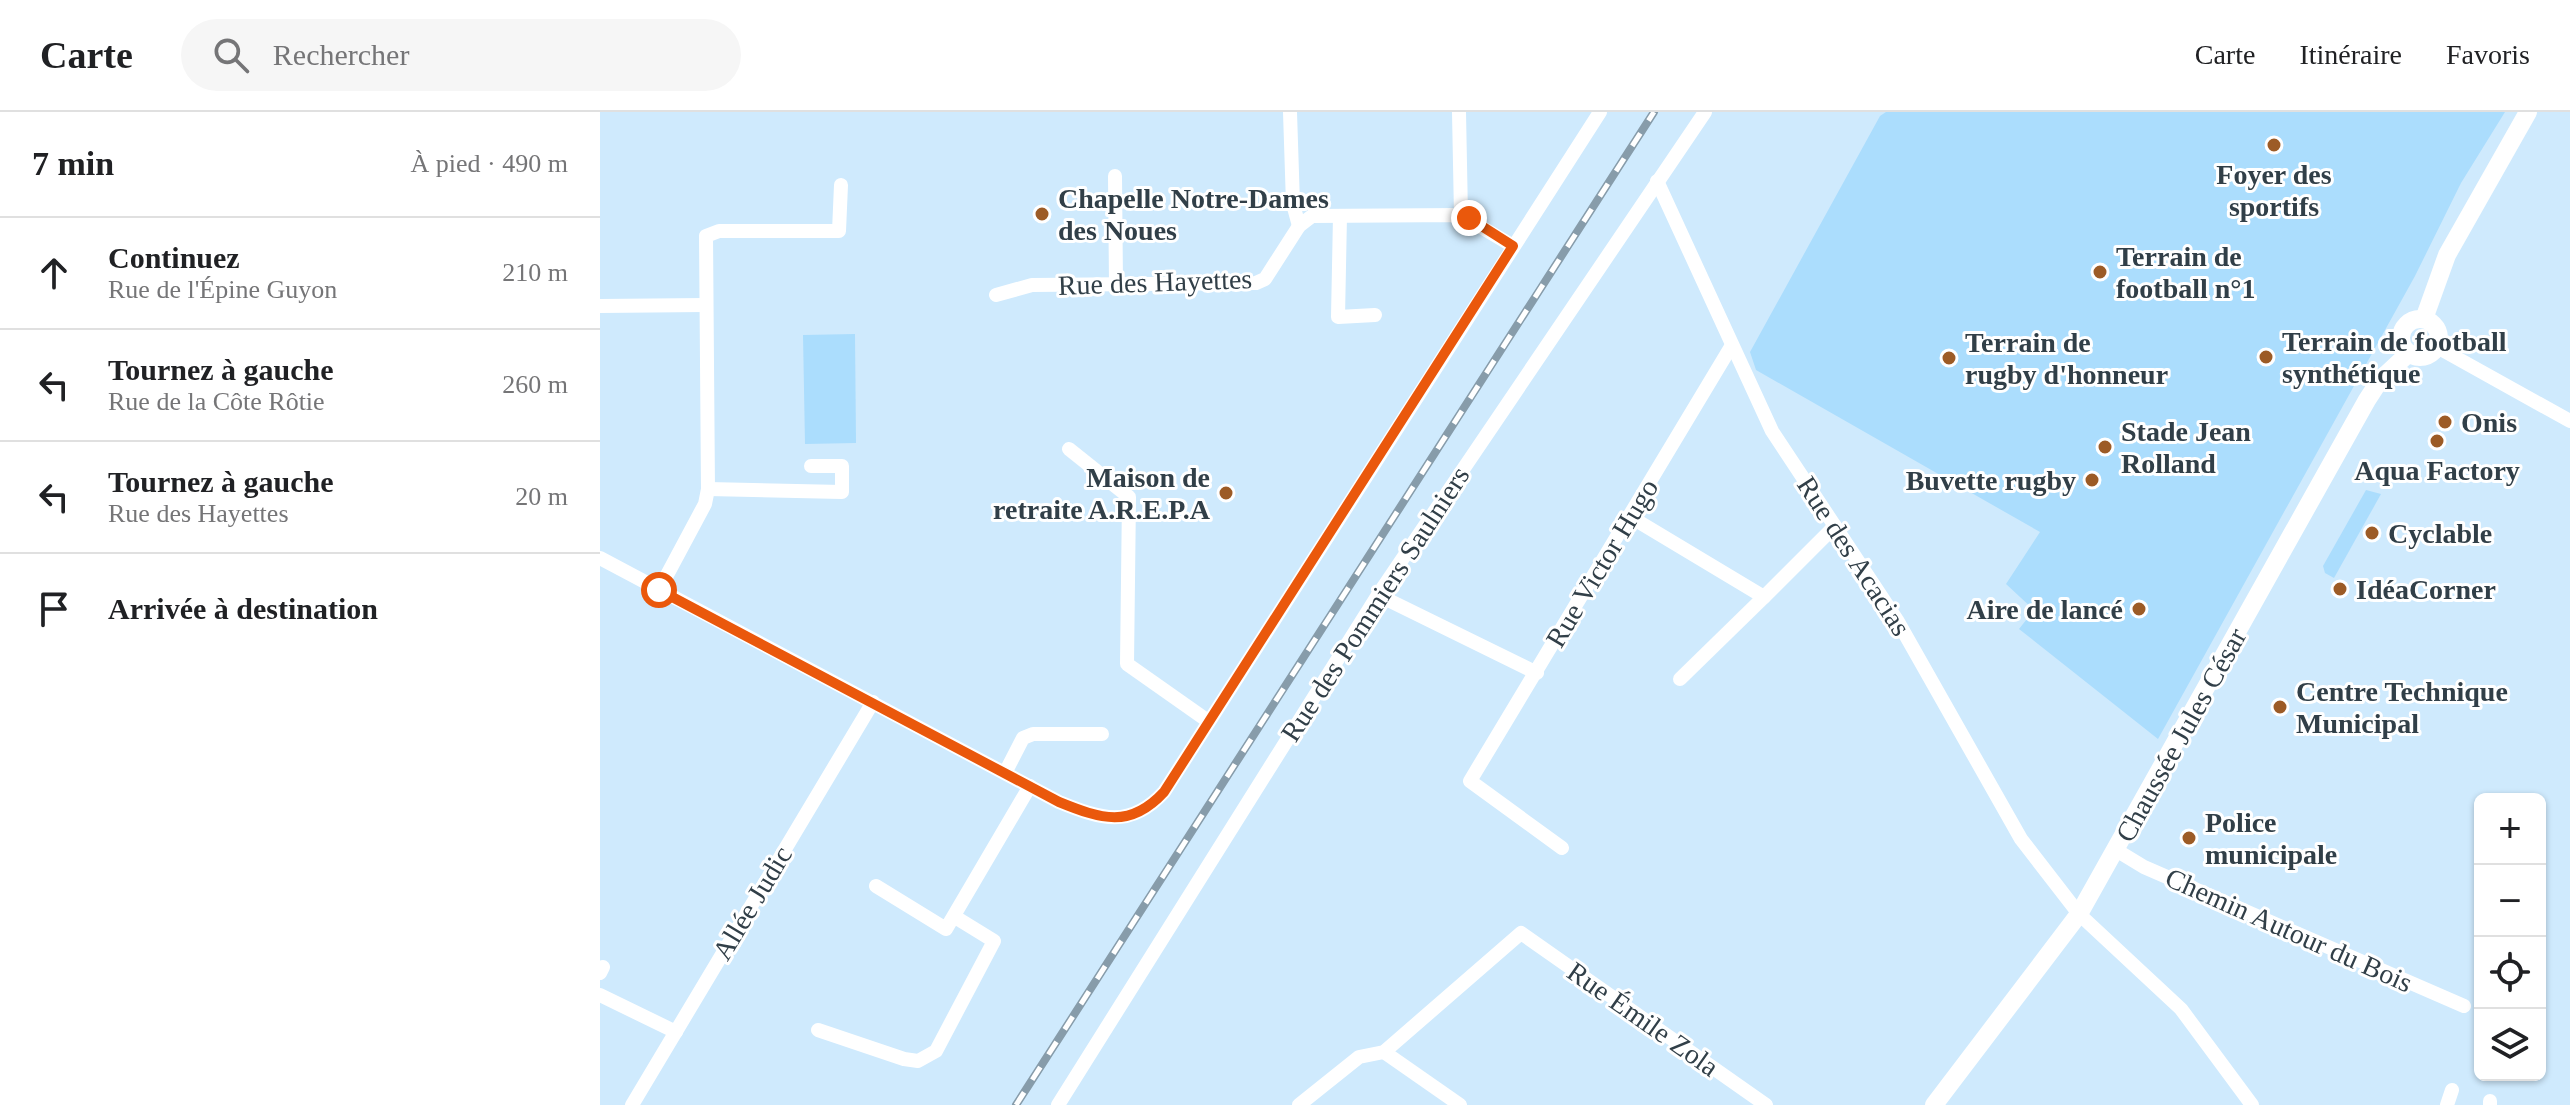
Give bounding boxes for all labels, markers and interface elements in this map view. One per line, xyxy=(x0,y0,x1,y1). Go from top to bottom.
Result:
search box xyxy=(181,19,741,91)
icon: search xyxy=(209,33,253,77)
text: Carte xyxy=(40,34,133,76)
text: Rechercher xyxy=(273,38,409,71)
text: Carte xyxy=(2195,39,2255,70)
text: Itinéraire xyxy=(2299,39,2402,70)
text: Favoris xyxy=(2446,39,2530,70)
marker: Foyer des sportifs xyxy=(2265,136,2283,154)
text: 7 min xyxy=(32,145,114,182)
text: À pied · 490 m xyxy=(411,149,568,178)
place label: Foyer des sportifs xyxy=(2216,159,2332,222)
place label: Chapelle Notre-Dames des Noues xyxy=(1058,183,1329,246)
route end xyxy=(1451,200,1487,236)
marker: Chapelle Notre-Dames des Noues xyxy=(1033,205,1051,223)
text: Continuez xyxy=(108,241,240,274)
place label: Terrain de football n°1 xyxy=(2116,241,2256,304)
icon: ahead xyxy=(32,251,76,295)
text: 210 m xyxy=(502,258,568,287)
street label: Rue des Hayettes xyxy=(1057,263,1253,301)
marker: Terrain de football n°1 xyxy=(2091,263,2109,281)
text: Rue de l'Épine Guyon xyxy=(108,275,337,304)
place label: Terrain de football synthétique xyxy=(2282,326,2507,389)
place label: Terrain de rugby d'honneur xyxy=(1965,327,2168,390)
marker: Terrain de football synthétique xyxy=(2257,348,2275,366)
marker: Terrain de rugby d'honneur xyxy=(1940,349,1958,367)
text: Tournez à gauche xyxy=(108,353,334,386)
icon: left xyxy=(32,363,76,407)
text: 260 m xyxy=(502,370,568,399)
text: Rue de la Côte Rôtie xyxy=(108,387,325,416)
place label: Onis xyxy=(2461,407,2517,438)
marker: Onis xyxy=(2436,413,2454,431)
place label: Stade Jean Rolland xyxy=(2121,416,2251,479)
marker: Aqua Factory xyxy=(2428,432,2446,450)
marker: Stade Jean Rolland xyxy=(2096,438,2114,456)
place label: Aqua Factory xyxy=(2354,455,2520,486)
street label: Rue des Pommiers Saulniers xyxy=(1275,461,1475,747)
place label: Maison de retraite A.R.E.P.A xyxy=(993,462,1211,525)
text: Tournez à gauche xyxy=(108,465,334,498)
place label: Buvette rugby xyxy=(1906,465,2076,496)
street label: Rue des Acacias xyxy=(1791,471,1917,641)
marker: Buvette rugby xyxy=(2083,471,2101,489)
street label: Rue Victor Hugo xyxy=(1540,473,1664,653)
icon: left xyxy=(32,475,76,519)
text: 20 m xyxy=(515,482,568,511)
marker: Maison de retraite A.R.E.P.A xyxy=(1217,484,1235,502)
text: Rue des Hayettes xyxy=(108,499,289,528)
place label: Cyclable xyxy=(2388,518,2492,549)
marker: Cyclable xyxy=(2363,524,2381,542)
route start xyxy=(641,572,677,608)
place label: IdéaCorner xyxy=(2356,574,2496,605)
marker: IdéaCorner xyxy=(2331,580,2349,598)
icon: arrive xyxy=(32,587,76,631)
text: Arrivée à destination xyxy=(108,592,378,625)
place label: Aire de lancé xyxy=(1966,594,2123,625)
marker: Aire de lancé xyxy=(2130,600,2148,618)
street label: Chaussée Jules César xyxy=(2109,622,2253,847)
place label: Centre Technique Municipal xyxy=(2296,676,2508,739)
marker: Centre Technique Municipal xyxy=(2271,698,2289,716)
map controls xyxy=(2474,793,2546,1081)
button: + xyxy=(2474,793,2546,865)
place label: Police municipale xyxy=(2205,807,2337,870)
marker: Police municipale xyxy=(2180,829,2198,847)
street label: Allée Judic xyxy=(706,841,798,965)
street label: Chemin Autour du Bois xyxy=(2161,862,2417,998)
button: − xyxy=(2474,865,2546,937)
button: locate xyxy=(2474,937,2546,1009)
street label: Rue Émile Zola xyxy=(1561,955,1725,1083)
button: layers xyxy=(2474,1009,2546,1081)

